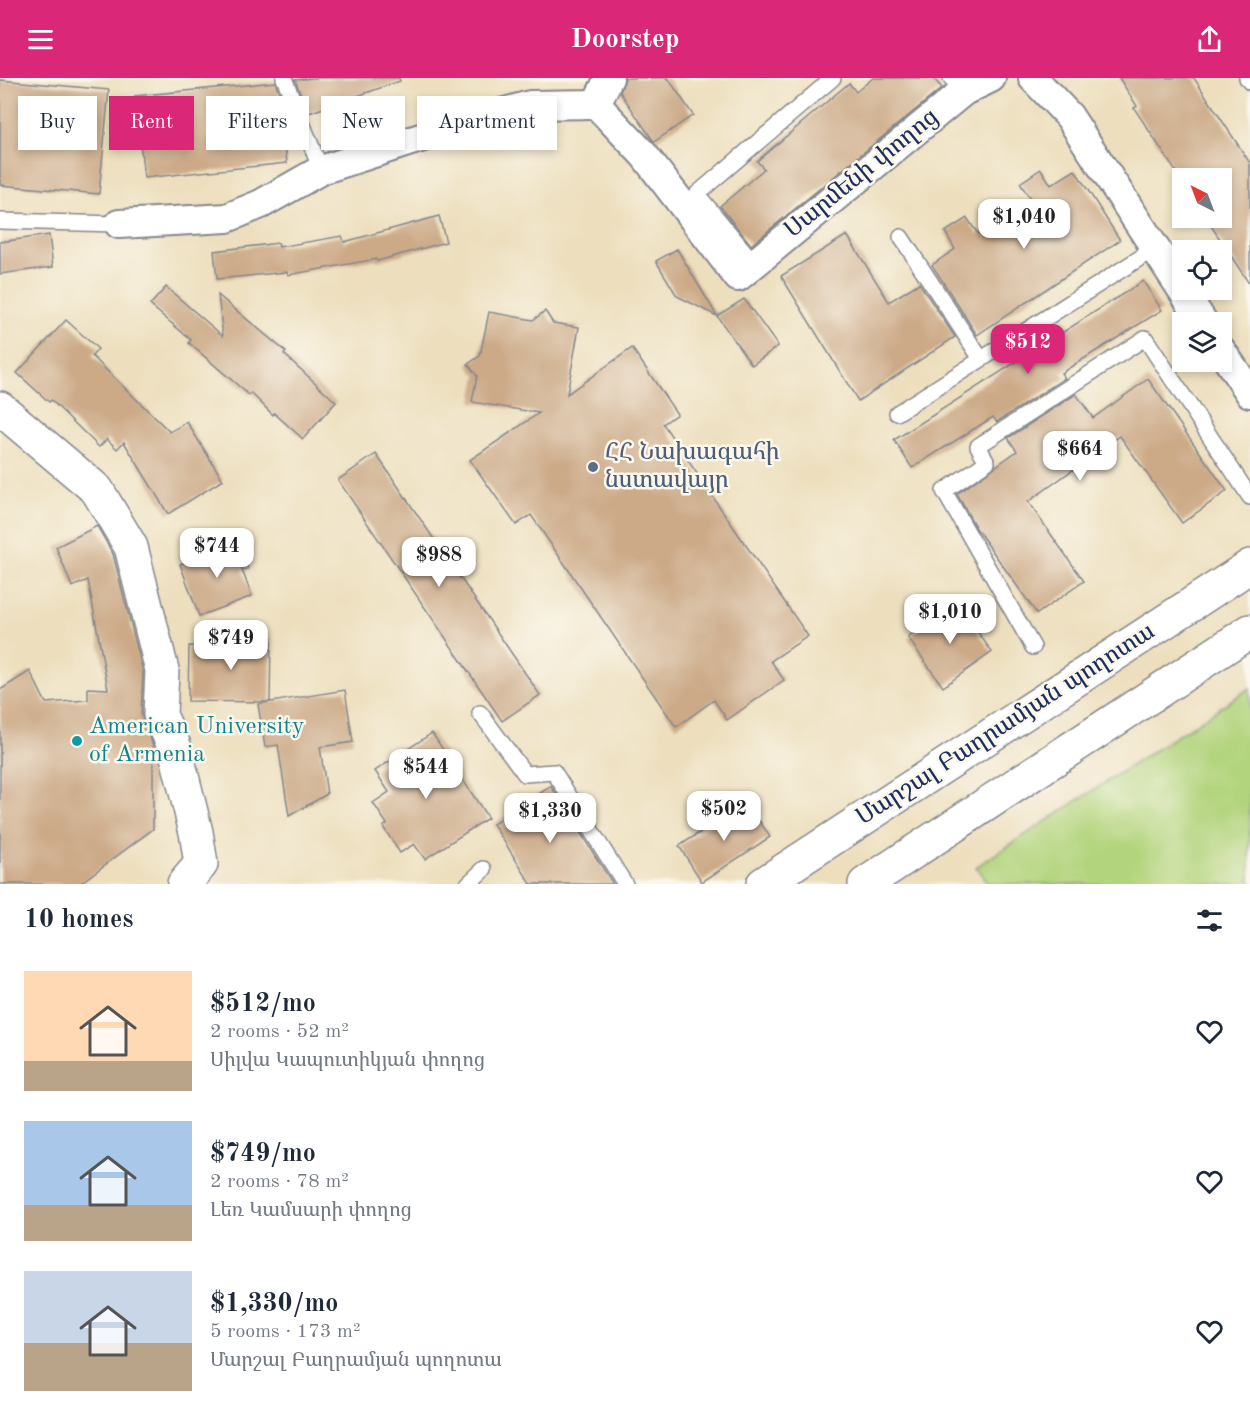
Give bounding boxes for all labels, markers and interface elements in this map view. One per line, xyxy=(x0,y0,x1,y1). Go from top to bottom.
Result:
icon: menu xyxy=(24,23,57,56)
icon: share xyxy=(1193,23,1226,56)
text: Doorstep xyxy=(570,26,680,53)
chip: Buy xyxy=(18,96,97,150)
chip: Rent xyxy=(109,96,194,150)
chip: Filters xyxy=(206,96,309,150)
chip: New xyxy=(321,96,405,150)
chip: Apartment xyxy=(417,96,557,150)
street label: Սարմենի փողոց xyxy=(781,105,943,243)
north arrow xyxy=(1172,168,1232,228)
map controls xyxy=(1172,168,1232,372)
pin: $1,040 xyxy=(975,199,1073,250)
text: $1,040 xyxy=(992,208,1056,228)
button: locate xyxy=(1172,240,1232,300)
button: layers xyxy=(1172,312,1232,372)
pin: $512 xyxy=(992,324,1064,375)
text: $512 xyxy=(1005,333,1051,353)
pin: $664 xyxy=(1044,431,1116,482)
text: $664 xyxy=(1057,440,1103,460)
place label: ՀՀ Նախագահի նստավայր xyxy=(605,441,779,493)
marker: ՀՀ Նախագահի նստավայր xyxy=(586,460,600,474)
pin: $744 xyxy=(181,528,253,579)
text: $744 xyxy=(194,537,240,557)
pin: $988 xyxy=(403,537,475,588)
text: $988 xyxy=(416,546,462,566)
pin: $1,010 xyxy=(901,594,999,645)
text: $1,010 xyxy=(918,603,982,623)
pin: $749 xyxy=(195,620,267,671)
street label: Մարշալ Բաղրամյան պողոտա xyxy=(853,620,1159,830)
text: $749 xyxy=(208,629,254,649)
place label: American University of Armenia xyxy=(89,715,305,767)
marker: American University of Armenia xyxy=(70,734,84,748)
pin: $544 xyxy=(390,749,462,800)
text: $544 xyxy=(403,758,449,778)
pin: $502 xyxy=(688,791,760,842)
pin: $1,330 xyxy=(501,793,599,844)
text: $502 xyxy=(701,800,747,820)
text: $1,330 xyxy=(518,802,582,822)
icon: filters xyxy=(1193,904,1226,937)
text: 10 homes xyxy=(24,907,133,933)
text: $512/mo xyxy=(210,991,316,1017)
icon: home xyxy=(72,995,144,1067)
icon: heart xyxy=(1193,1015,1226,1048)
text: 2 rooms · 52 m² xyxy=(210,1022,349,1042)
text: Սիլվա Կապուտիկյան փողոց xyxy=(210,1051,485,1071)
text: $749/mo xyxy=(210,1141,316,1167)
icon: home xyxy=(72,1145,144,1217)
icon: heart xyxy=(1193,1165,1226,1198)
text: 2 rooms · 78 m² xyxy=(210,1172,349,1192)
text: Լեռ Կամսարի փողոց xyxy=(210,1201,412,1221)
text: $1,330/mo xyxy=(210,1291,338,1317)
icon: home xyxy=(72,1295,144,1367)
icon: heart xyxy=(1193,1315,1226,1348)
text: 5 rooms · 173 m² xyxy=(210,1322,360,1342)
text: Մարշալ Բաղրամյան պողոտա xyxy=(210,1351,502,1371)

